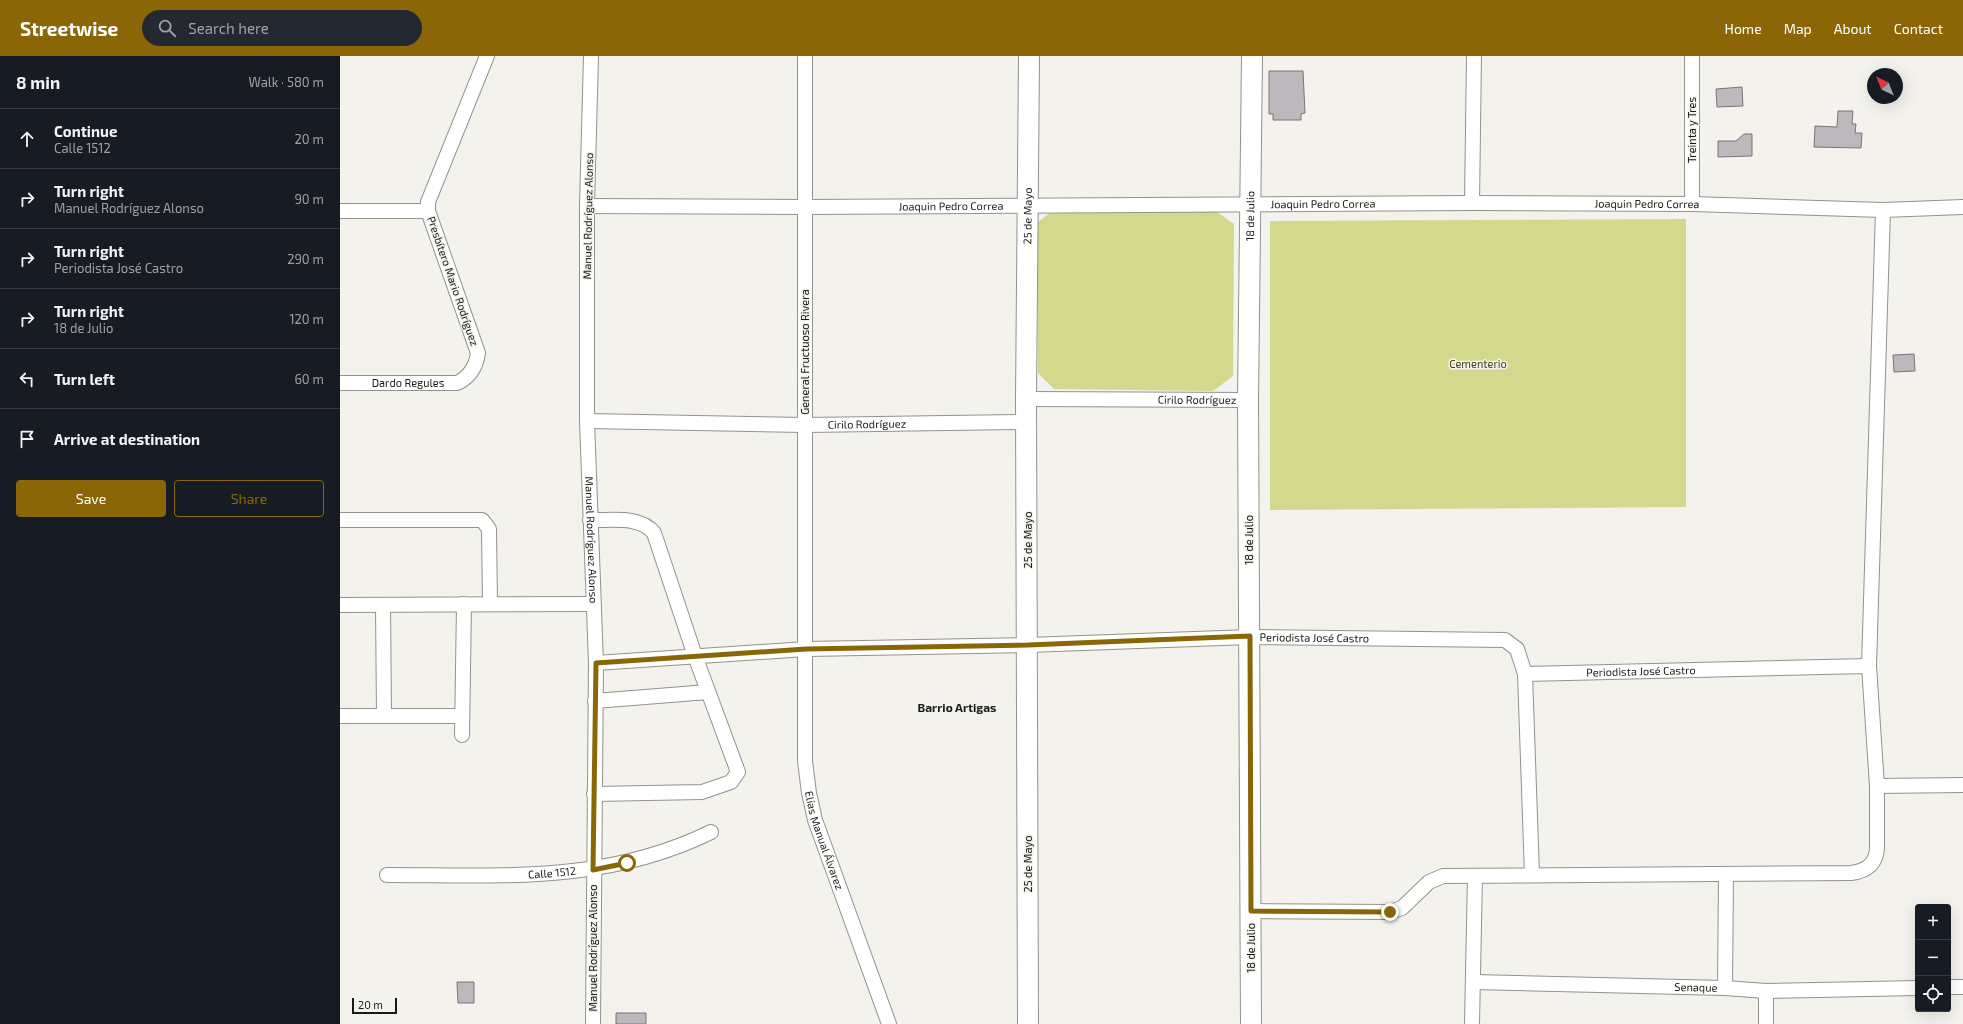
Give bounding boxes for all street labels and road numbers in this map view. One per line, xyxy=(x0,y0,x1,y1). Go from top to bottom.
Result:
street label: Treinta y Tres xyxy=(1685,97,1698,163)
street label: Manuel Rodríguez Alonso xyxy=(580,152,595,280)
street label: 25 de Mayo xyxy=(1020,187,1034,245)
street label: 18 de Julio xyxy=(1243,191,1256,241)
street label: Joaquin Pedro Correa xyxy=(1270,197,1376,210)
street label: Joaquin Pedro Correa xyxy=(1594,197,1700,210)
street label: Joaquin Pedro Correa xyxy=(898,199,1004,212)
street label: Presbítero Mario Rodríguez xyxy=(425,214,482,348)
street label: General Fructuoso Rivera xyxy=(798,289,811,415)
street label: Dardo Regules xyxy=(372,376,445,389)
street label: Cirilo Rodríguez xyxy=(1158,393,1237,406)
street label: Cirilo Rodríguez xyxy=(828,417,907,431)
street label: Manuel Rodríguez Alonso xyxy=(583,476,601,604)
street label: 25 de Mayo xyxy=(1021,512,1034,568)
street label: 18 de Julio xyxy=(1242,515,1255,565)
street label: Periodista José Castro xyxy=(1260,630,1369,644)
street label: Periodista José Castro xyxy=(1586,663,1696,679)
street label: Elías Manual Álvarez xyxy=(803,790,847,892)
street label: 25 de Mayo xyxy=(1021,836,1034,892)
street label: Calle 1512 xyxy=(528,864,577,880)
street label: Manuel Rodríguez Alonso xyxy=(586,885,599,1011)
street label: 18 de Julio xyxy=(1244,923,1257,973)
street label: Senaque xyxy=(1674,980,1718,994)

